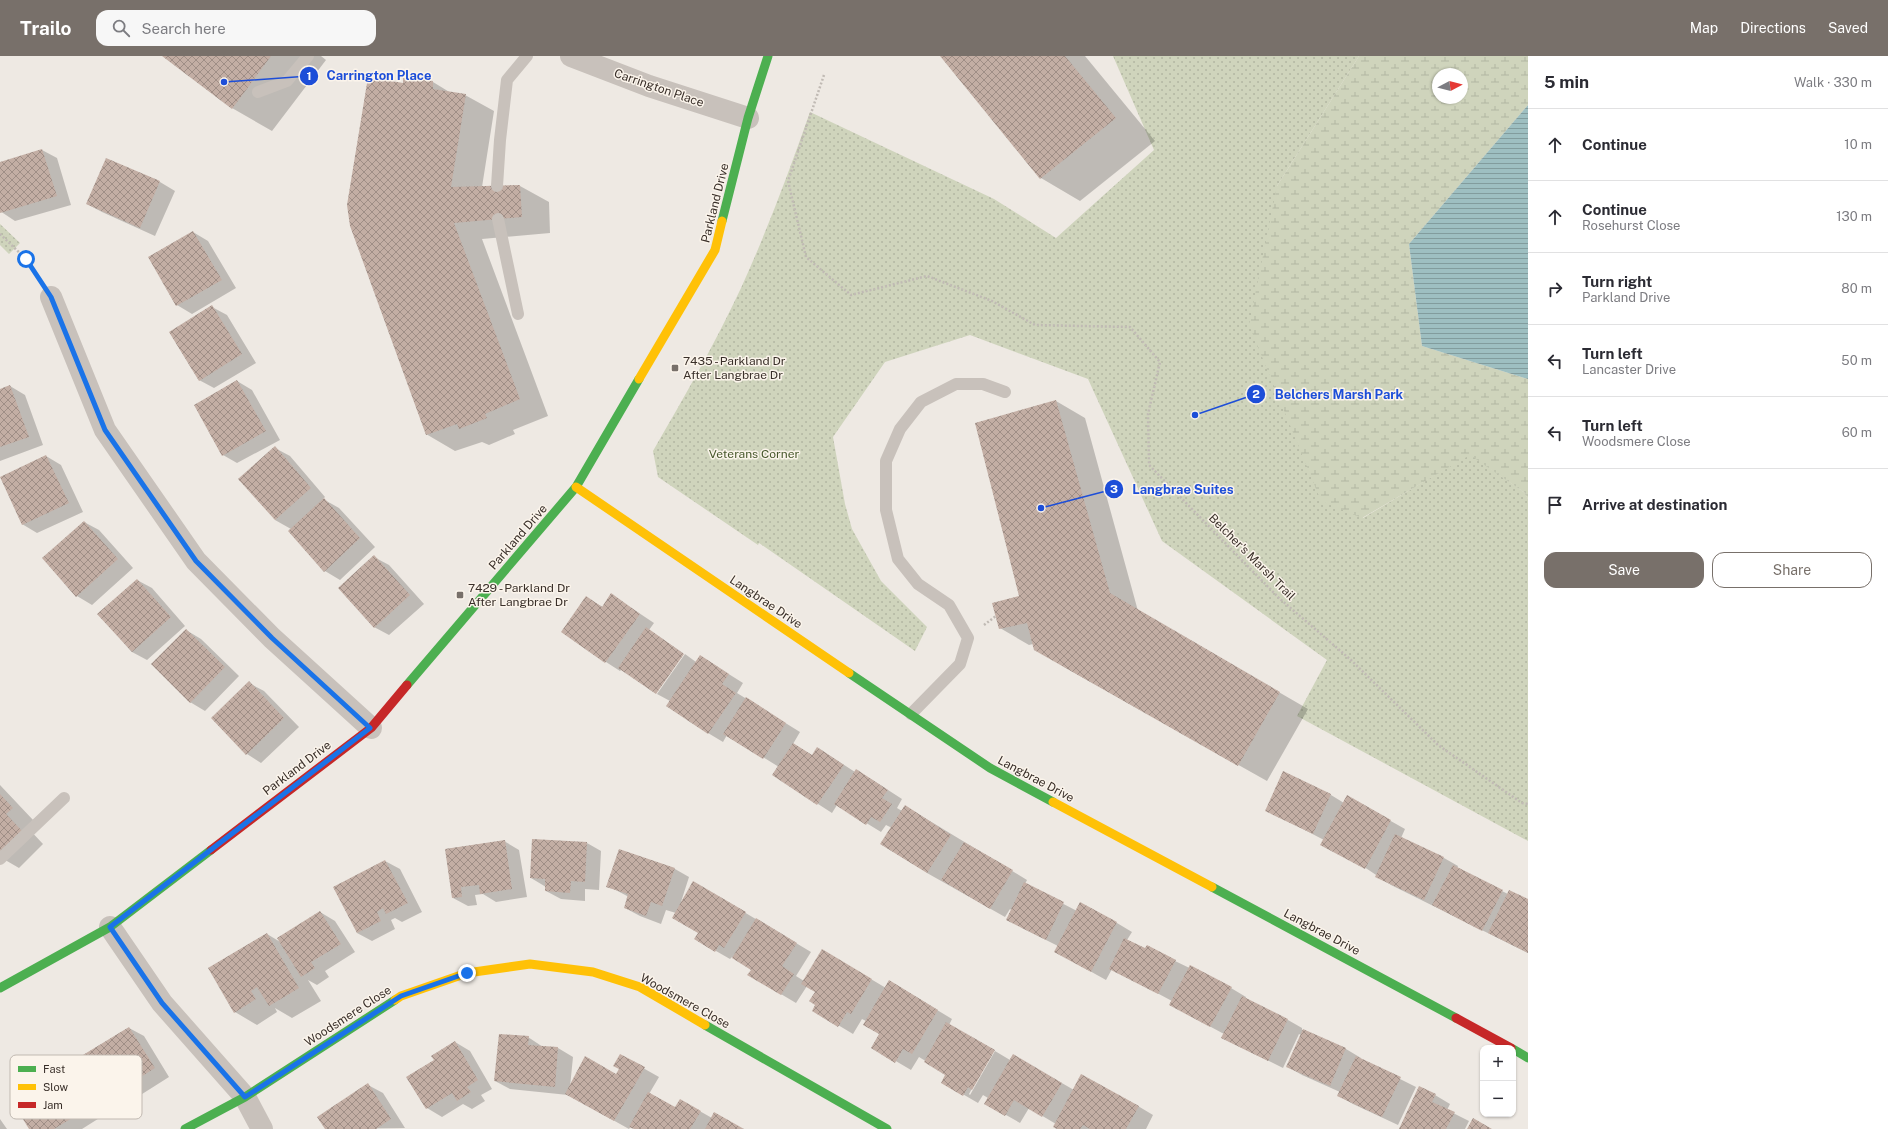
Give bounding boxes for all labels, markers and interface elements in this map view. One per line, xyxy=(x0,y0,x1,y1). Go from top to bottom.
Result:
search box xyxy=(96,10,376,46)
text: Trailo xyxy=(20,17,72,39)
icon: search xyxy=(110,17,132,39)
text: Search here xyxy=(142,20,226,37)
text: Map xyxy=(1690,20,1718,36)
text: Directions xyxy=(1740,20,1806,36)
text: Saved xyxy=(1828,20,1868,36)
callout: Carrington Place xyxy=(299,63,439,88)
street label: Carrington Place xyxy=(612,66,706,110)
text: Carrington Place xyxy=(327,68,431,83)
north arrow xyxy=(1432,68,1468,104)
text: 1 xyxy=(306,69,312,83)
text: 5 min xyxy=(1544,72,1589,92)
text: Walk · 330 m xyxy=(1794,75,1872,90)
icon: ahead xyxy=(1544,134,1566,156)
text: Continue xyxy=(1582,136,1647,153)
text: 10 m xyxy=(1844,137,1872,152)
street label: Parkland Drive xyxy=(698,162,732,244)
text: Continue xyxy=(1582,201,1647,218)
icon: ahead xyxy=(1544,206,1566,228)
text: 130 m xyxy=(1836,209,1872,224)
text: Rosehurst Close xyxy=(1582,218,1680,233)
route start xyxy=(17,250,35,268)
text: Turn right xyxy=(1582,273,1652,290)
icon: right xyxy=(1544,278,1566,300)
text: 80 m xyxy=(1841,281,1872,296)
text: Parkland Drive xyxy=(1582,290,1670,305)
text: Turn left xyxy=(1582,345,1643,362)
icon: left xyxy=(1544,350,1566,372)
text: 50 m xyxy=(1841,353,1872,368)
place label: 7435 - Parkland Dr After Langbrae Dr xyxy=(683,354,786,382)
text: Lancaster Drive xyxy=(1582,362,1676,377)
marker: 7435 - Parkland Dr After Langbrae Dr xyxy=(670,363,680,373)
callout: Belchers Marsh Park xyxy=(1246,381,1411,406)
text: 2 xyxy=(1252,387,1260,401)
text: Belchers Marsh Park xyxy=(1275,387,1404,402)
text: Turn left xyxy=(1582,417,1643,434)
icon: left xyxy=(1544,422,1566,444)
text: 60 m xyxy=(1842,425,1872,440)
text: Woodsmere Close xyxy=(1582,434,1691,449)
park label: Veterans Corner xyxy=(709,447,800,461)
callout: Langbrae Suites xyxy=(1104,476,1241,501)
text: 3 xyxy=(1110,482,1118,496)
text: Langbrae Suites xyxy=(1132,482,1234,497)
icon: arrive xyxy=(1544,494,1566,516)
text: Arrive at destination xyxy=(1582,496,1727,513)
street label: Parkland Drive xyxy=(486,501,550,572)
street label: Belcher's Marsh Trail xyxy=(1206,511,1298,603)
button: Save xyxy=(1544,552,1704,588)
button: Share xyxy=(1712,552,1872,588)
street label: Langbrae Drive xyxy=(727,573,805,632)
place label: 7429 - Parkland Dr After Langbrae Dr xyxy=(468,581,570,609)
marker: 7429 - Parkland Dr After Langbrae Dr xyxy=(455,590,465,600)
street label: Parkland Drive xyxy=(260,738,334,798)
street label: Langbrae Drive xyxy=(995,753,1077,805)
street label: Langbrae Drive xyxy=(1281,906,1363,958)
route end xyxy=(458,964,476,982)
street label: Woodsmere Close xyxy=(638,971,732,1032)
street label: Woodsmere Close xyxy=(302,983,394,1049)
map controls xyxy=(1480,1045,1516,1117)
button: + xyxy=(1480,1045,1516,1081)
legend xyxy=(10,1055,142,1119)
text: Fast xyxy=(43,1063,65,1075)
text: Slow xyxy=(43,1081,69,1093)
button: − xyxy=(1480,1081,1516,1117)
text: Jam xyxy=(43,1099,63,1111)

